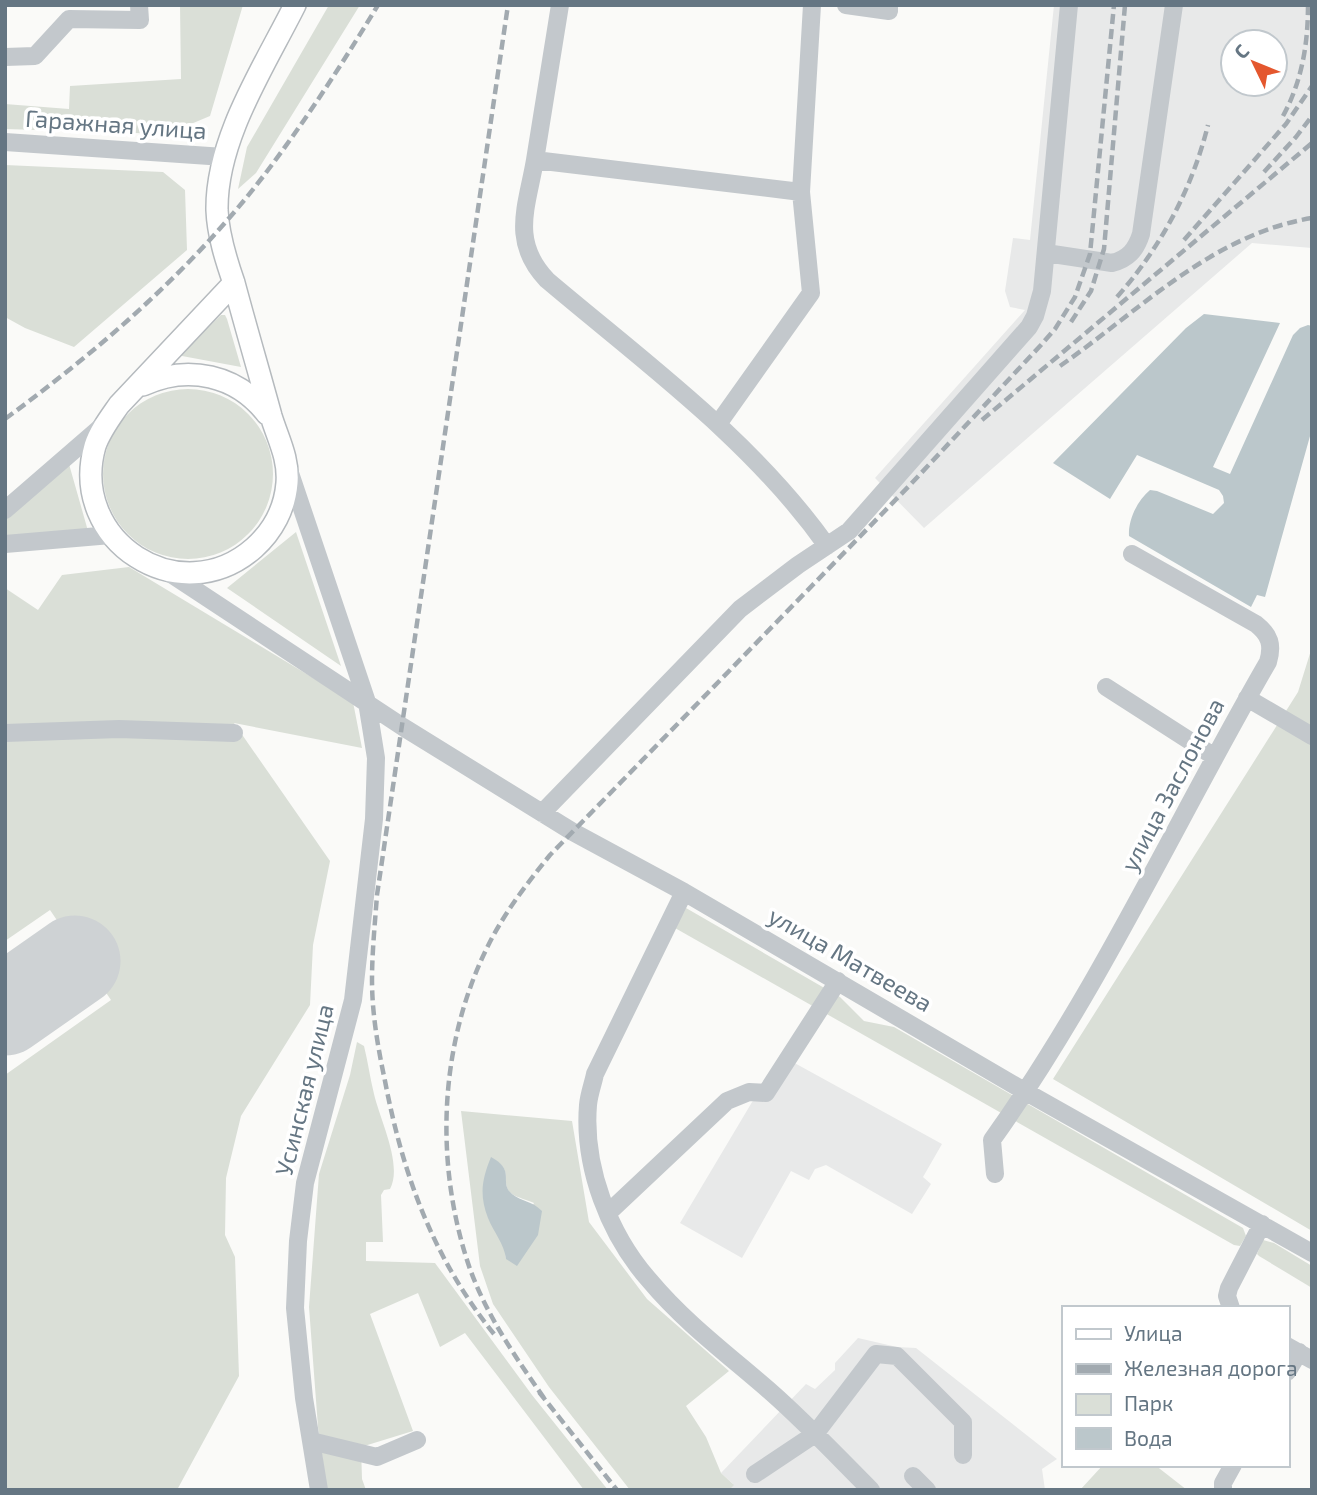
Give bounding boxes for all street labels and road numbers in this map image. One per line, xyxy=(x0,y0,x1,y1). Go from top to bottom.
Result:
street label: Гаражная улица xyxy=(24,103,208,145)
street label: улица Заслонова xyxy=(1114,693,1230,876)
street label: улица Матвеева xyxy=(763,900,938,1018)
street label: Усинская улица xyxy=(268,1001,340,1179)

